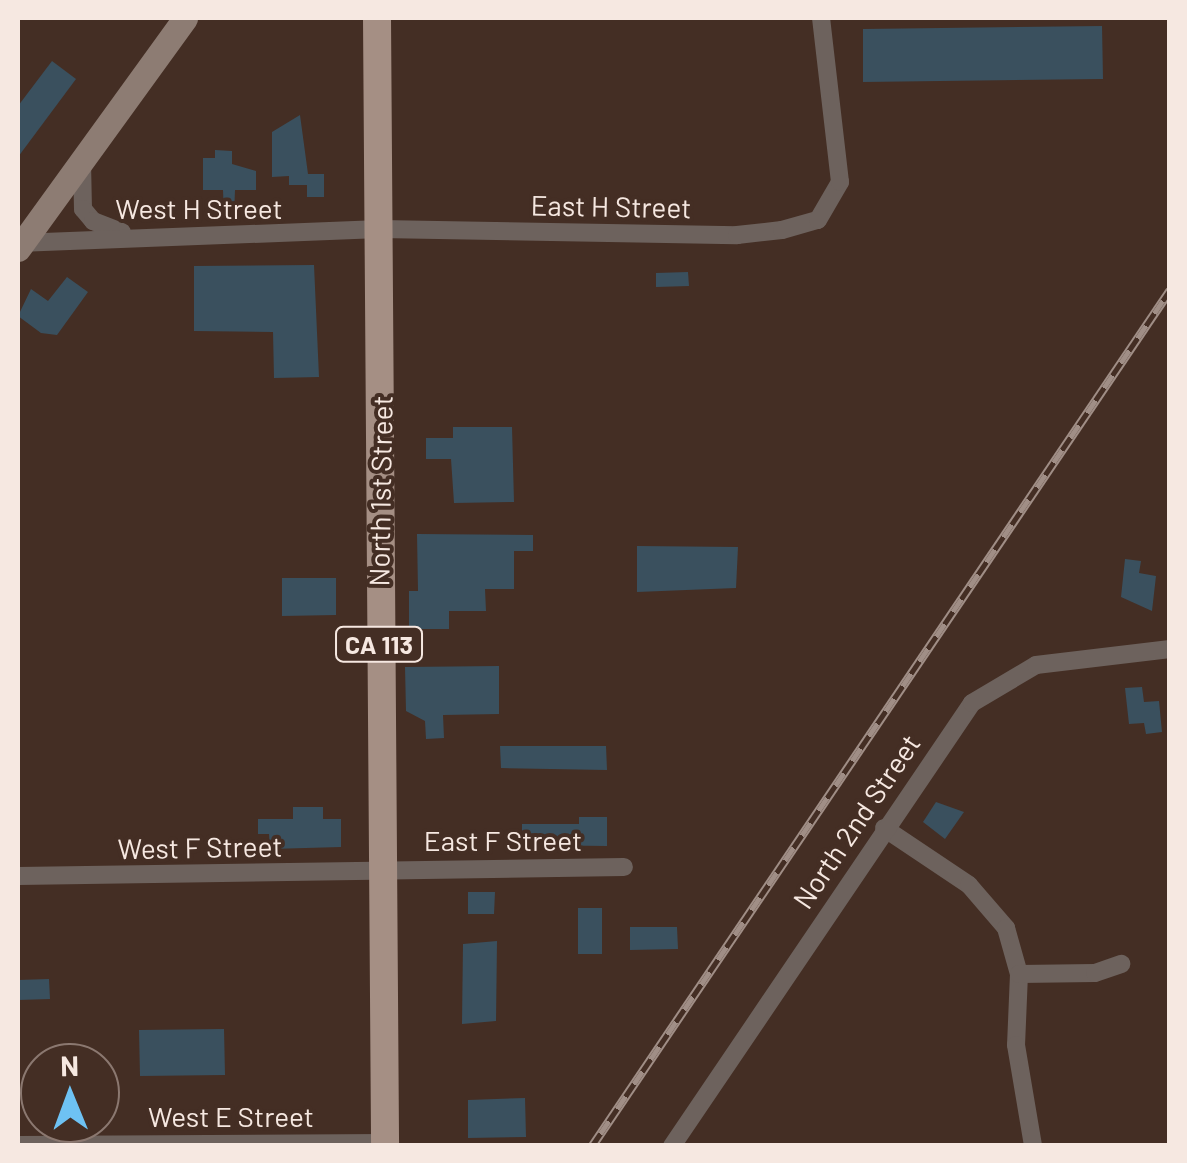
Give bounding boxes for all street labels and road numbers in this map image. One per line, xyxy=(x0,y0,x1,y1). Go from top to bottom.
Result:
street label: East H Street xyxy=(530,188,692,224)
street label: West H Street xyxy=(115,191,283,225)
street label: North 1st Street xyxy=(362,395,398,587)
road number: CA 113 xyxy=(334,624,424,664)
street label: North 2nd Street xyxy=(785,728,927,914)
street label: East F Street xyxy=(424,823,582,857)
street label: West F Street xyxy=(117,829,283,865)
street label: West E Street xyxy=(148,1099,314,1133)

